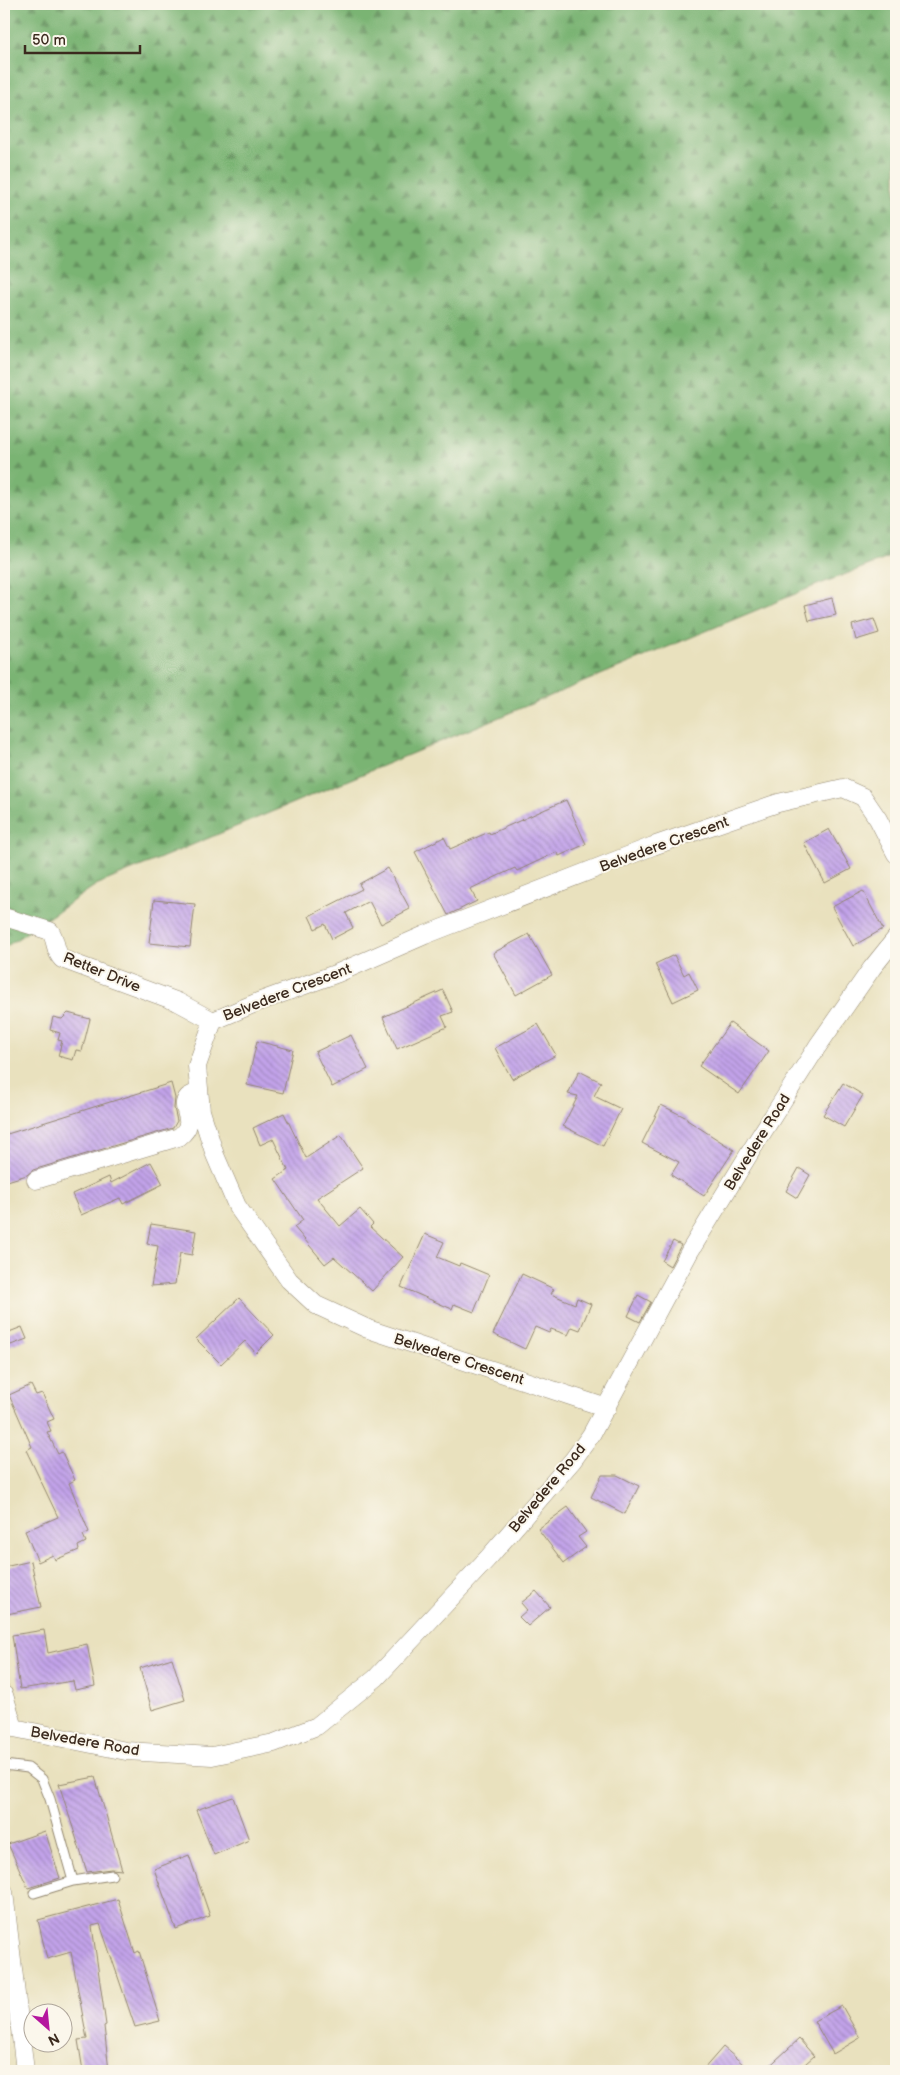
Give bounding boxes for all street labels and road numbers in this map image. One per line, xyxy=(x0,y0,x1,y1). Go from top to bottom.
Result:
street label: Belvedere Crescent xyxy=(597,812,732,877)
street label: Retter Drive xyxy=(60,948,143,997)
street label: Belvedere Crescent xyxy=(220,959,354,1026)
street label: Belvedere Road xyxy=(720,1090,795,1194)
street label: Belvedere Crescent xyxy=(391,1329,527,1390)
street label: Belvedere Road xyxy=(505,1440,590,1537)
street label: Belvedere Road xyxy=(29,1723,141,1760)

